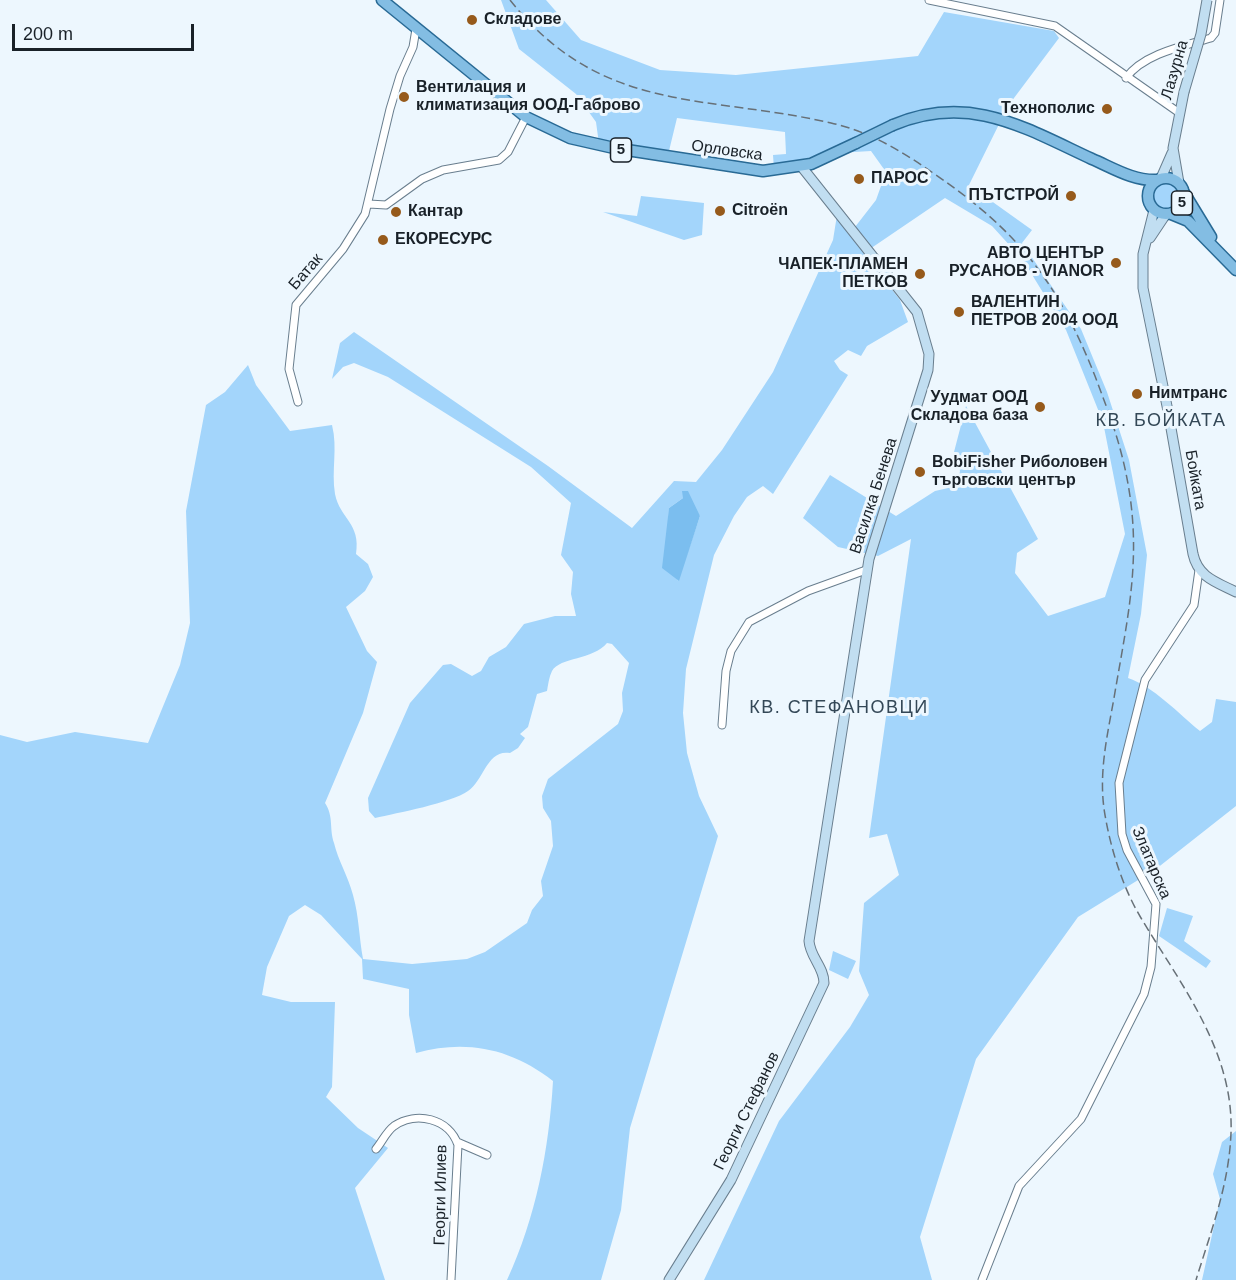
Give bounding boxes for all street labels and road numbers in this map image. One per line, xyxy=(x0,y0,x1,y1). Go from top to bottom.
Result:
street label: Лазурна xyxy=(1157,38,1193,102)
street label: Орловска xyxy=(690,136,764,166)
road number: 5 xyxy=(610,138,632,162)
road number: 5 xyxy=(1172,191,1192,215)
street label: Батак xyxy=(285,250,327,294)
street label: Василка Бенева xyxy=(846,436,902,556)
street label: Бойката xyxy=(1180,449,1210,511)
street label: Златарска xyxy=(1127,824,1175,902)
street label: Георги Стефанов xyxy=(710,1049,784,1173)
street label: Георги Илиев xyxy=(431,1145,451,1245)

